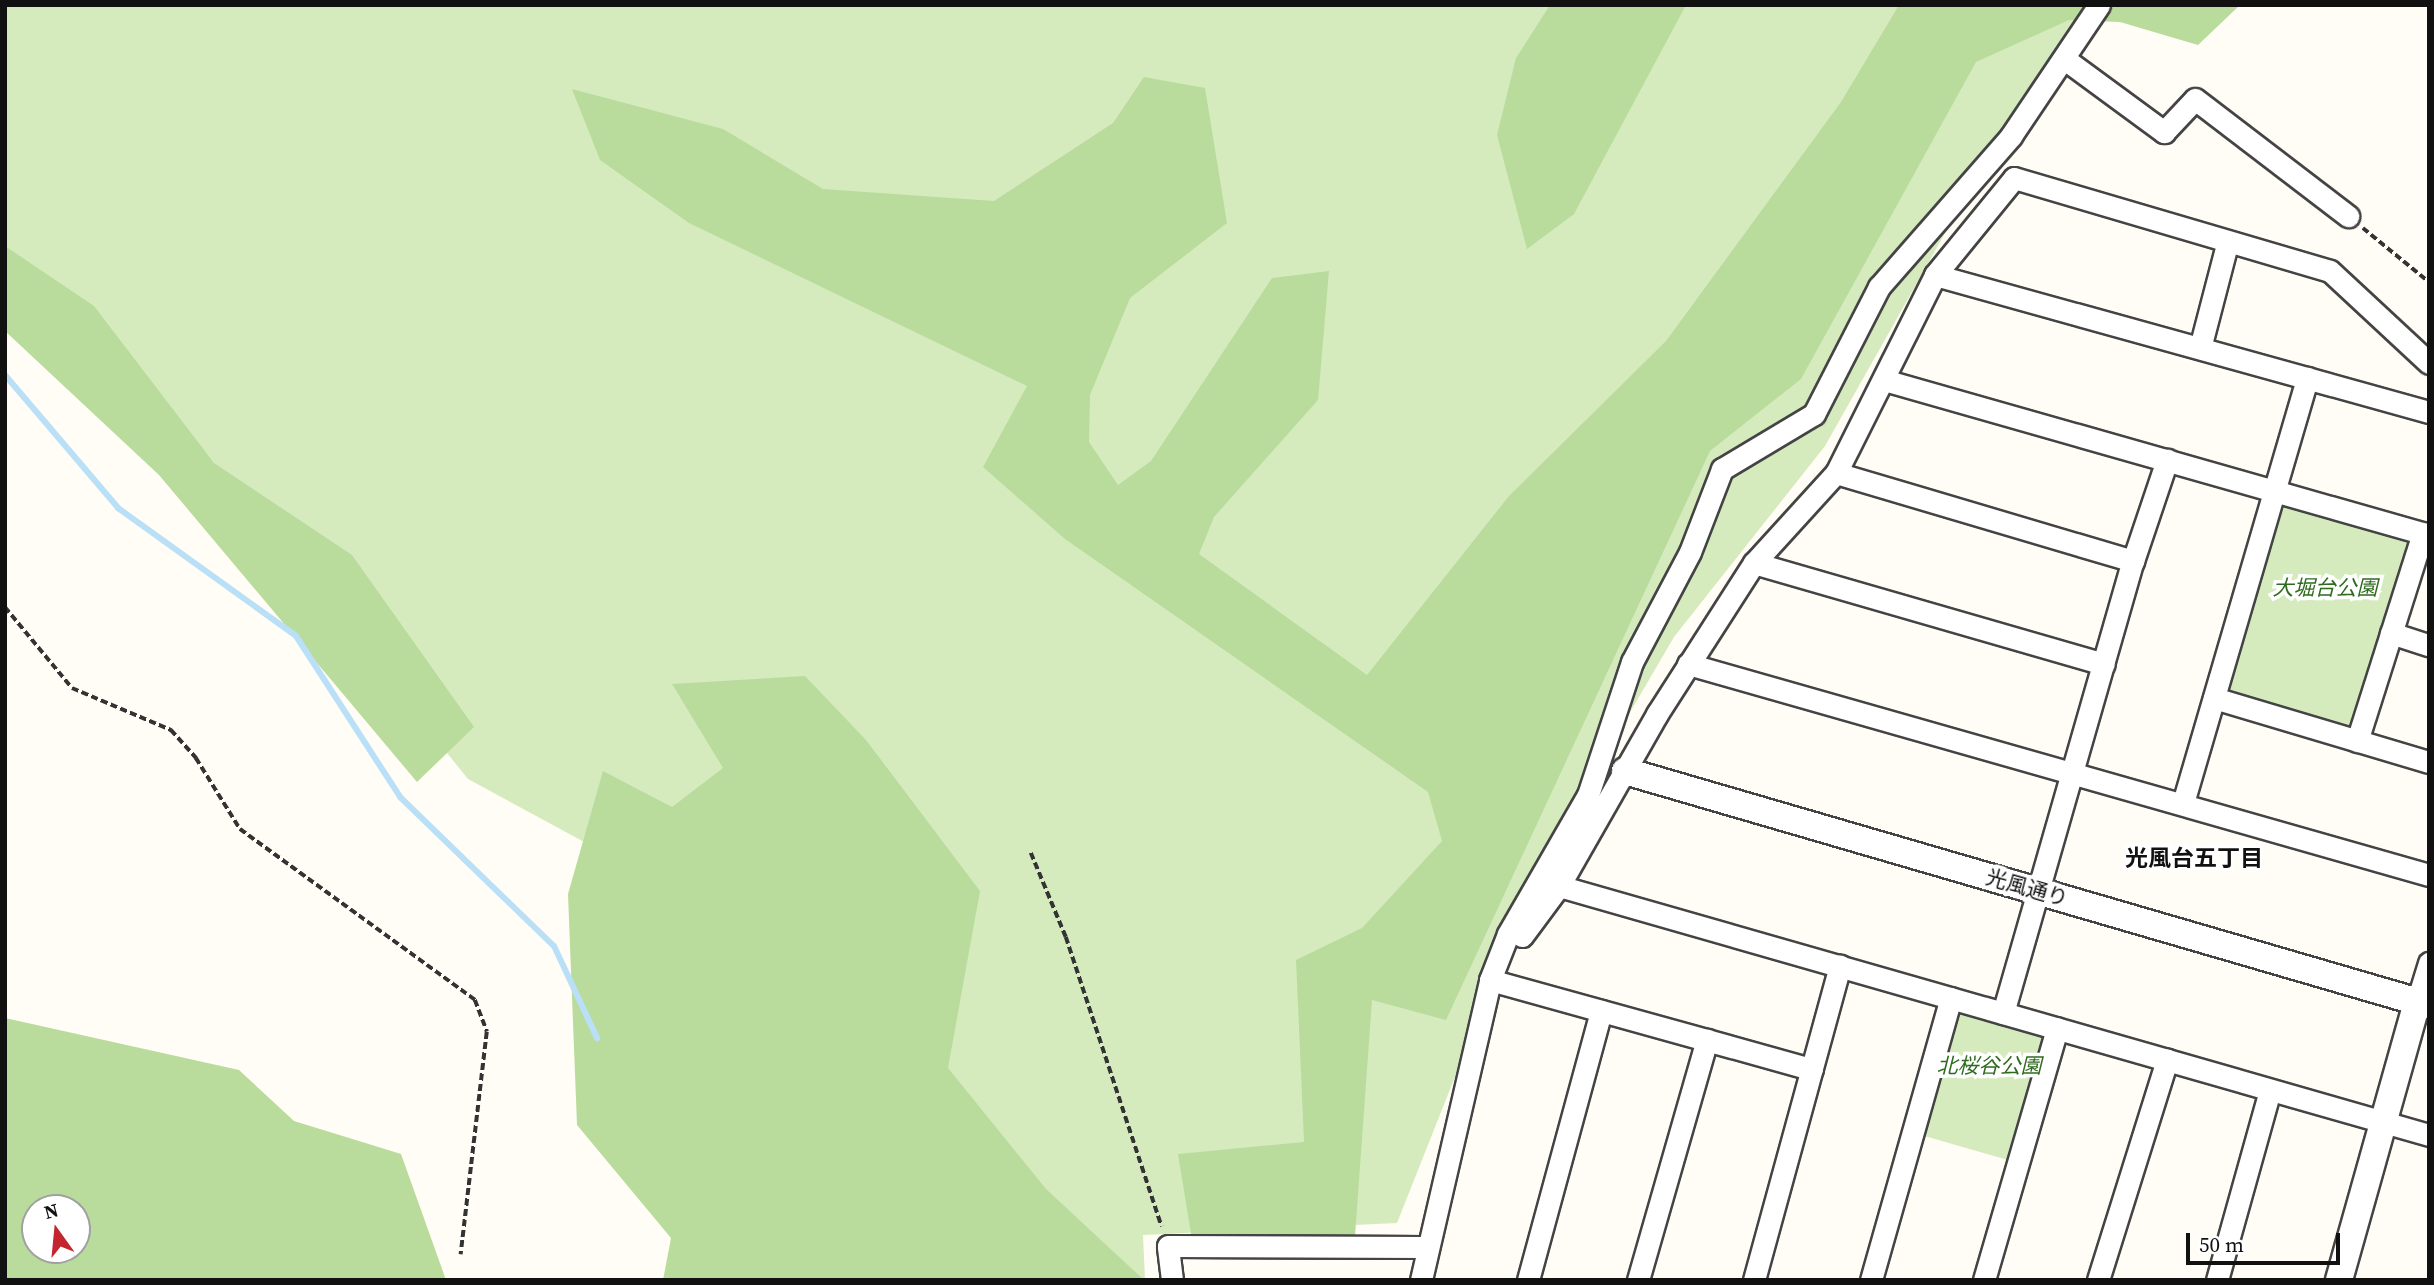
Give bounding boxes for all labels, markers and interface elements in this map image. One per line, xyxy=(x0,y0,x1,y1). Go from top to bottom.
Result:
park label: 大堀台公園 xyxy=(2273,575,2377,601)
district label: 光風台五丁目 xyxy=(2125,844,2263,872)
street label: 光風通り xyxy=(1983,864,2071,912)
park label: 北桜谷公園 xyxy=(1937,1053,2041,1079)
north arrow xyxy=(21,1194,91,1264)
text: N xyxy=(41,1196,61,1225)
scale bar xyxy=(2189,1218,2343,1262)
text: 50 m xyxy=(2199,1230,2244,1259)

